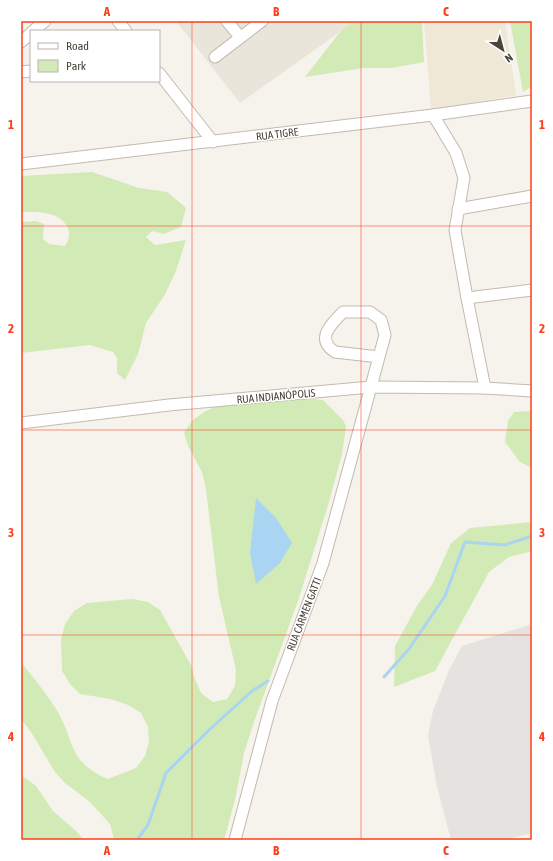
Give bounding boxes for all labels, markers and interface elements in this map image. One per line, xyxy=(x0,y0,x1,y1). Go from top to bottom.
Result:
text: A xyxy=(103,4,111,19)
text: B xyxy=(273,4,280,19)
text: C xyxy=(443,4,449,19)
legend xyxy=(30,30,160,82)
north arrow xyxy=(483,30,523,70)
text: Road xyxy=(66,39,89,53)
text: N xyxy=(503,51,515,65)
text: Park xyxy=(66,59,87,73)
text: 1 xyxy=(8,117,14,132)
text: 1 xyxy=(539,117,545,132)
street label: RUA TIGRE xyxy=(255,125,299,143)
text: 2 xyxy=(8,321,14,336)
text: 2 xyxy=(539,321,545,336)
street label: RUA INDIANÓPOLIS xyxy=(236,387,316,405)
text: 3 xyxy=(8,525,14,540)
text: 3 xyxy=(539,525,545,540)
street label: RUA CARMEN GATTI xyxy=(284,575,324,653)
text: 4 xyxy=(7,729,14,744)
text: 4 xyxy=(538,729,545,744)
text: A xyxy=(103,843,111,858)
text: B xyxy=(273,843,280,858)
text: C xyxy=(443,843,449,858)

